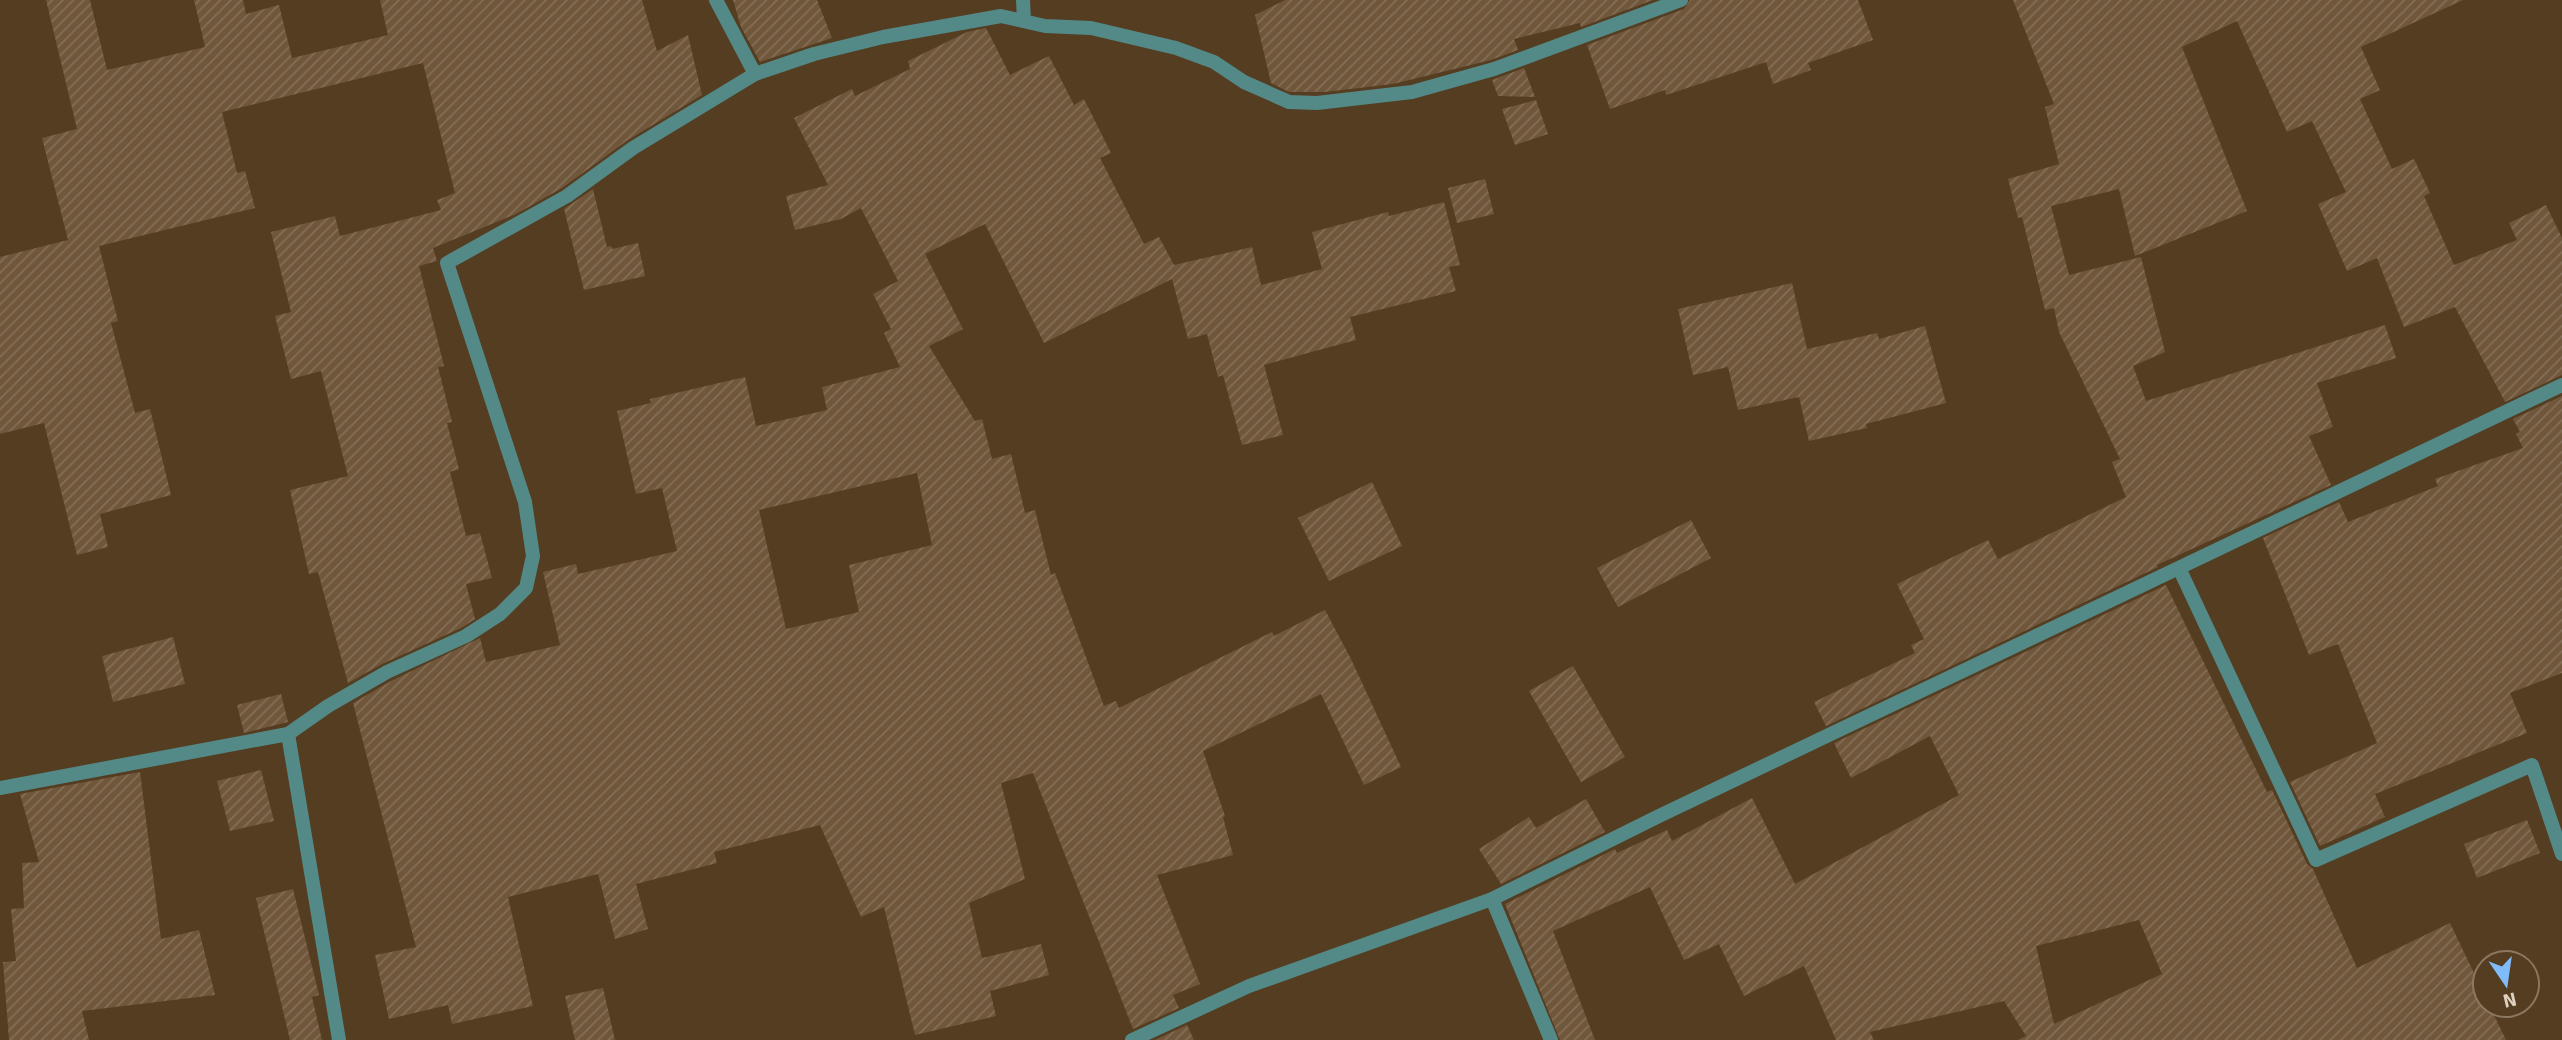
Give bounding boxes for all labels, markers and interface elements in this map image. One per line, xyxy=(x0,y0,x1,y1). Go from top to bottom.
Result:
north arrow xyxy=(2471,949,2541,1019)
text: N xyxy=(2500,986,2519,1013)

